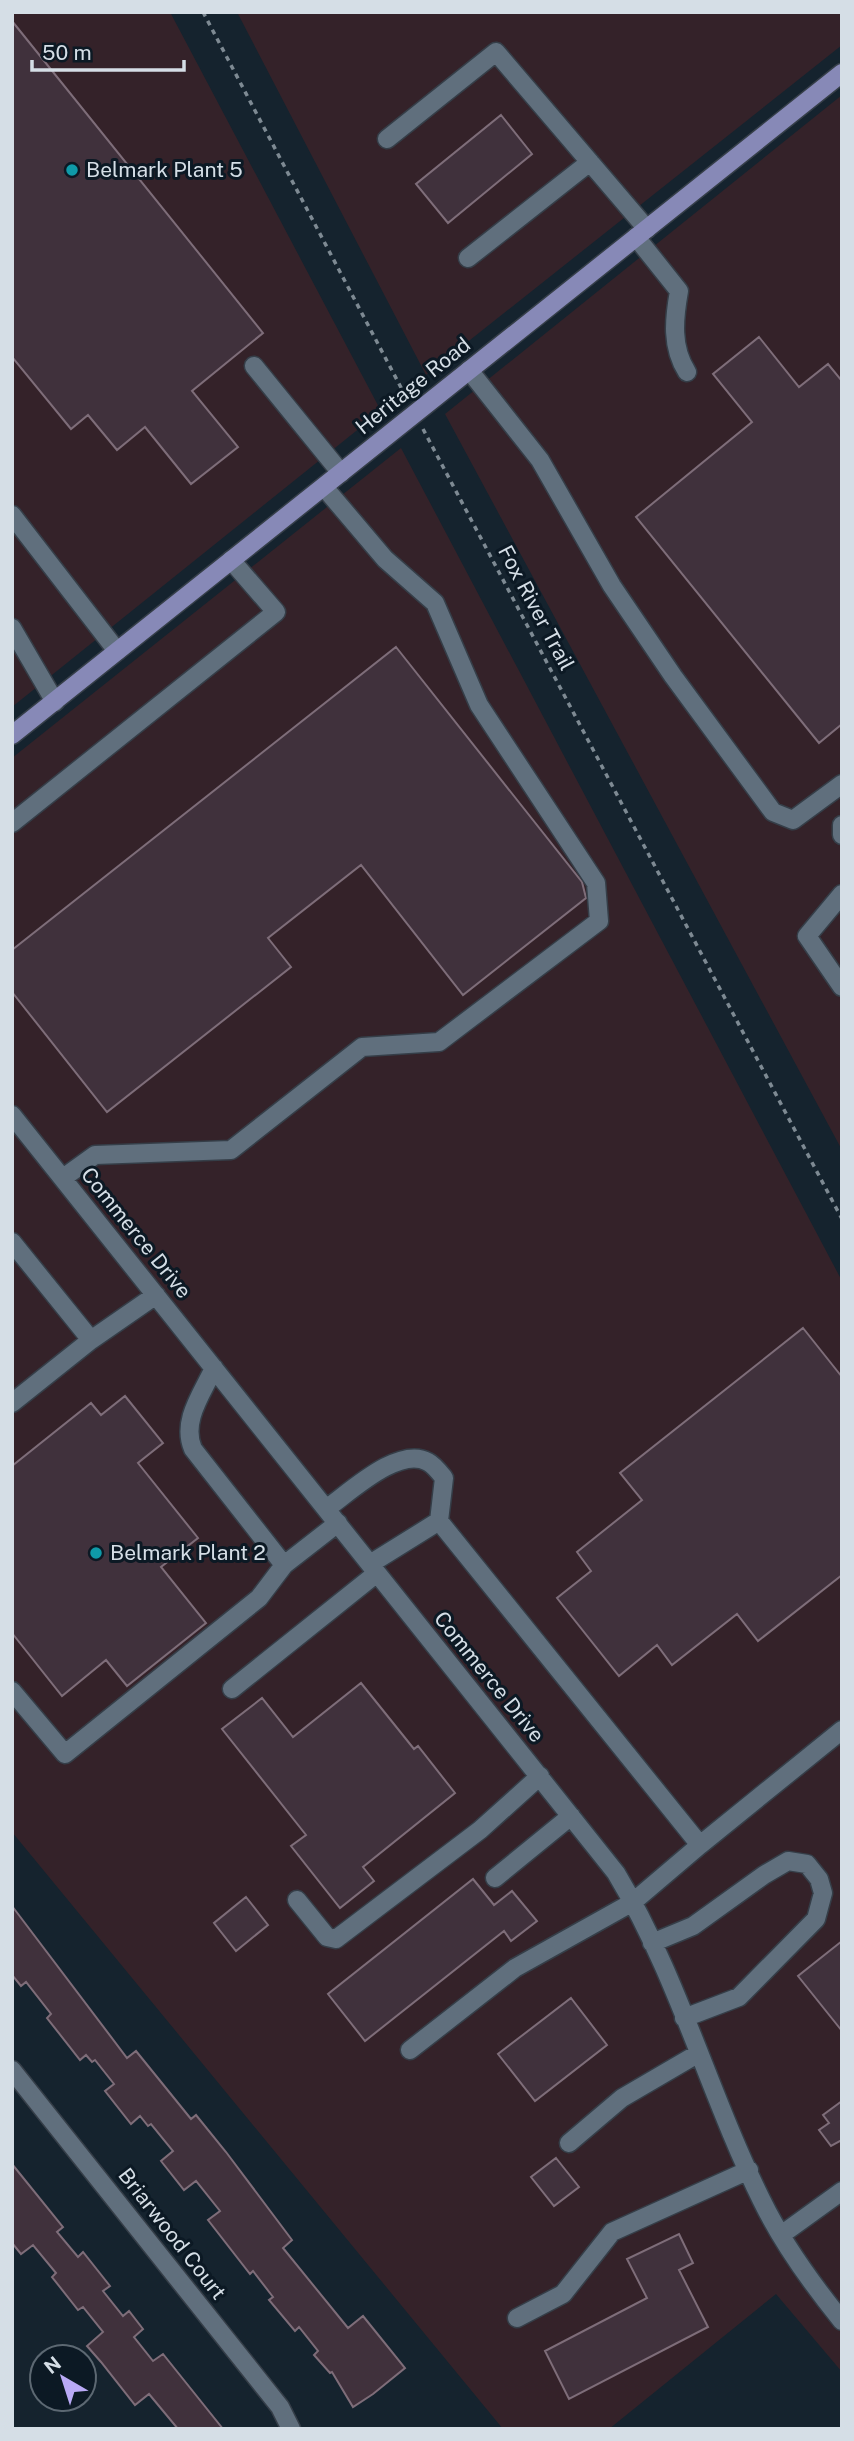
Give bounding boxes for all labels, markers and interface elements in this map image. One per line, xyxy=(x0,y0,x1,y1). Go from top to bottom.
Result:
scale bar xyxy=(32,28,184,72)
text: 50 m xyxy=(42,40,92,65)
place label: Belmark Plant 5 xyxy=(86,157,243,182)
marker: Belmark Plant 5 xyxy=(64,162,80,178)
street label: Heritage Road xyxy=(350,332,475,439)
street label: Fox River Trail xyxy=(493,541,580,675)
street label: Commerce Drive xyxy=(76,1162,197,1303)
place label: Belmark Plant 2 xyxy=(110,1540,266,1565)
marker: Belmark Plant 2 xyxy=(88,1545,104,1561)
street label: Commerce Drive xyxy=(429,1606,550,1747)
street label: Briarwood Court xyxy=(113,2163,231,2304)
north arrow xyxy=(28,2343,98,2413)
text: N xyxy=(40,2352,65,2378)

